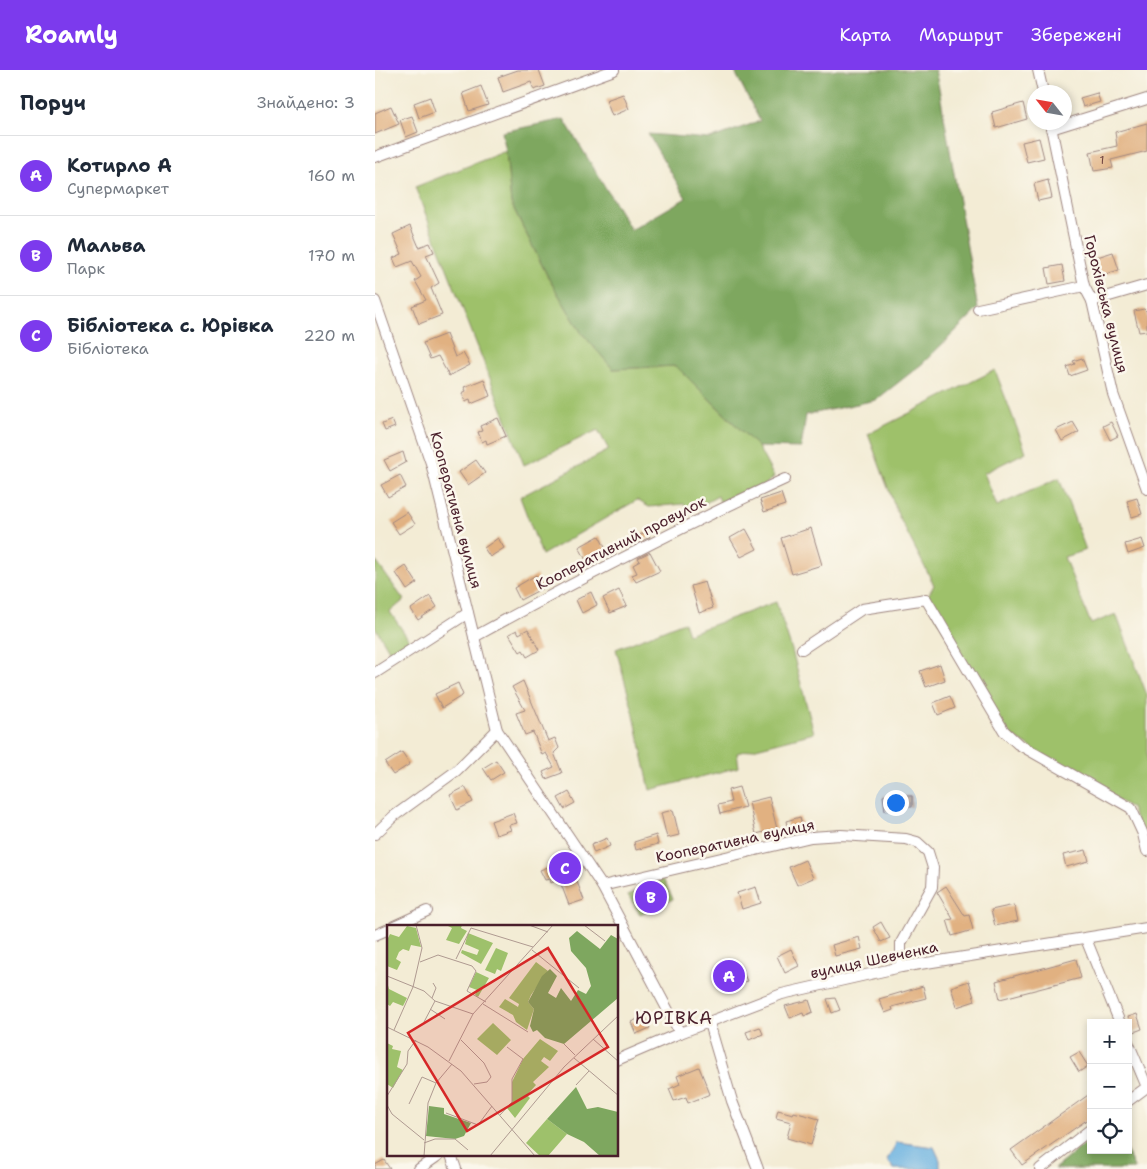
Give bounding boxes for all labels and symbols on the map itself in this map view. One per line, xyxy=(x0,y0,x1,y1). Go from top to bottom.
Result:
north arrow xyxy=(1027,85,1072,130)
house number: 1 xyxy=(1099,152,1105,168)
street label: Горохівська вулиця xyxy=(1079,233,1133,375)
street label: Кооперативна вулиця xyxy=(425,429,487,591)
street label: Кооперативний провулок xyxy=(533,491,709,595)
your location xyxy=(883,790,909,816)
street label: Кооперативна вулиця xyxy=(654,814,816,868)
pin: C xyxy=(549,849,581,887)
pin: B xyxy=(635,878,667,916)
inset map xyxy=(387,925,619,1156)
street label: вулиця Шевченка xyxy=(808,937,940,983)
pin: A xyxy=(713,957,745,995)
district label: ЮРІВКА xyxy=(635,1006,713,1030)

